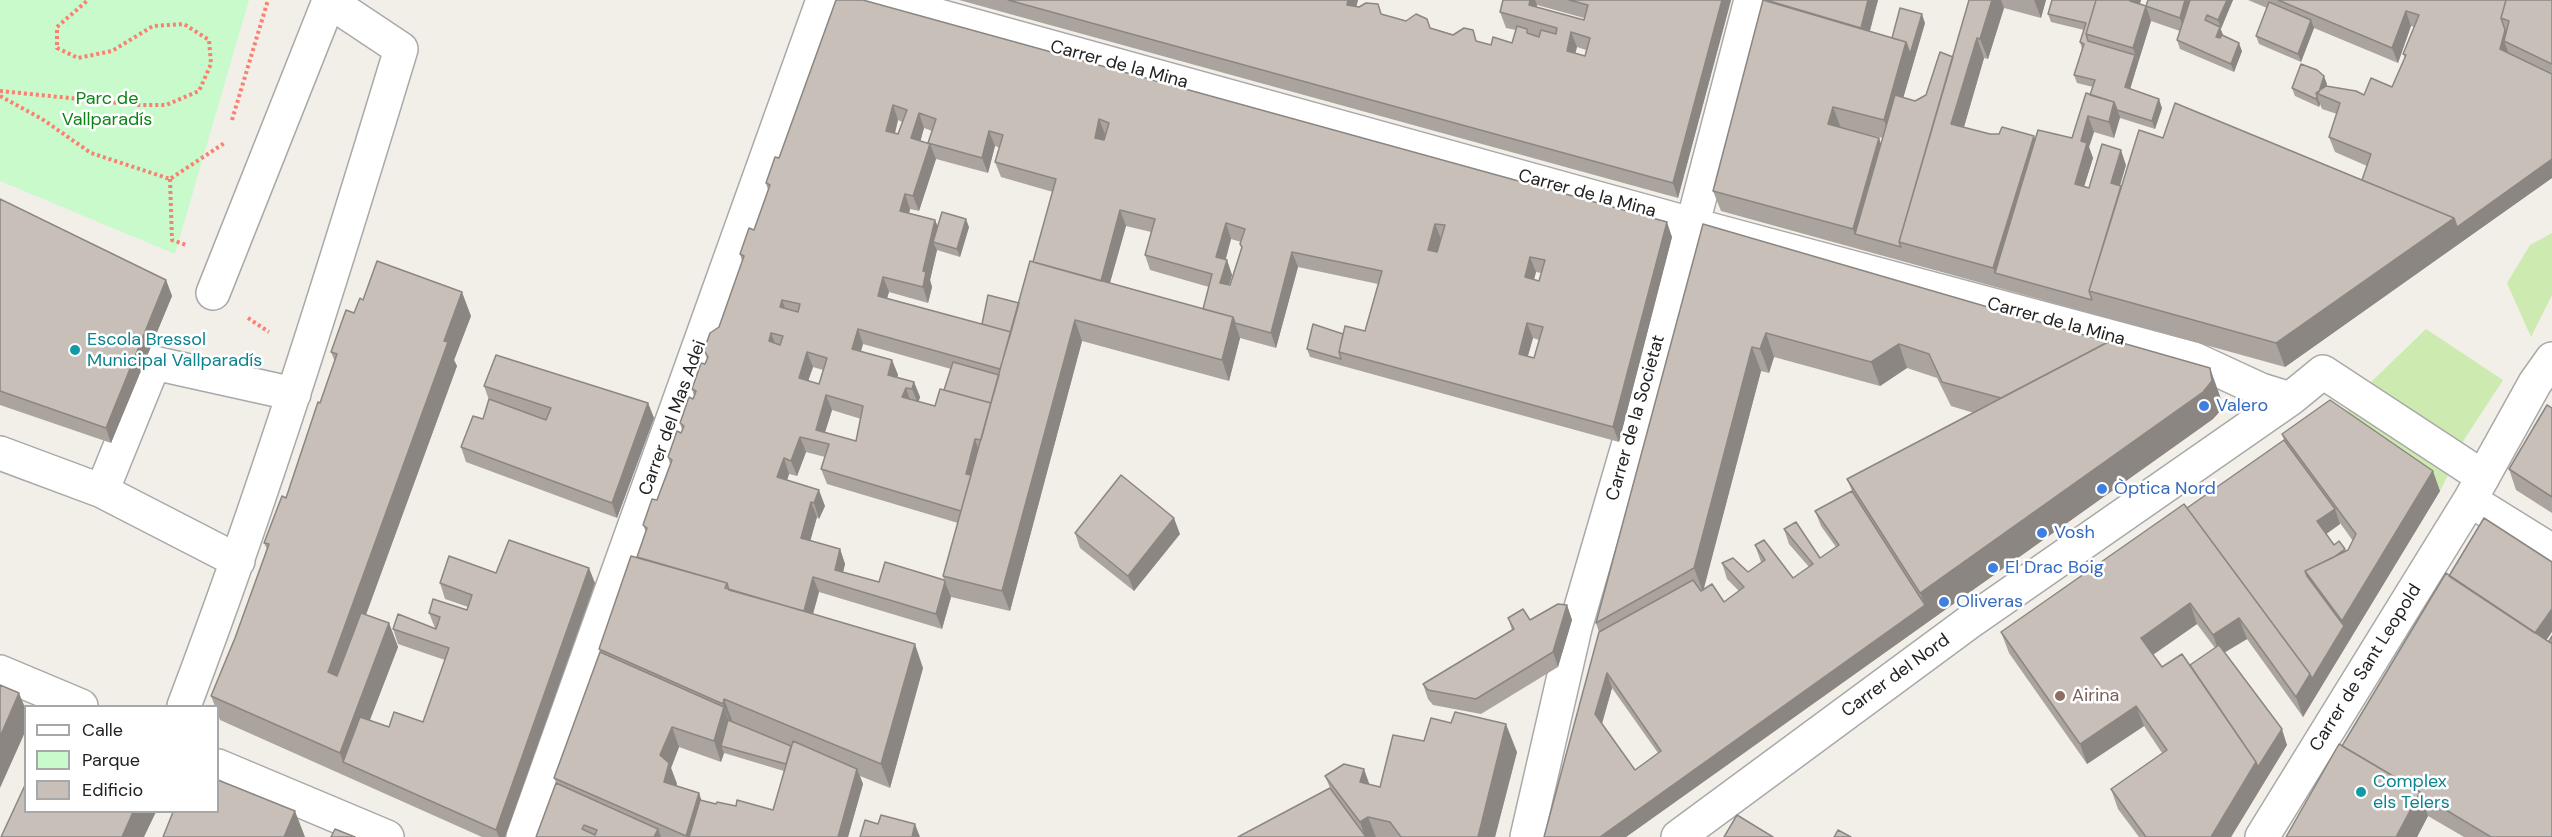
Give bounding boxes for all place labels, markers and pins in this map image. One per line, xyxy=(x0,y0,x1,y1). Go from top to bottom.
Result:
place label: Escola Bressol Municipal Vallparadís xyxy=(87,329,262,372)
marker: Escola Bressol Municipal Vallparadís xyxy=(68,343,82,357)
place label: Valero xyxy=(2216,395,2268,417)
marker: Valero xyxy=(2197,399,2211,413)
place label: Òptica Nord xyxy=(2114,478,2216,500)
marker: Òptica Nord xyxy=(2095,482,2109,496)
place label: Vosh xyxy=(2054,522,2095,544)
marker: Vosh xyxy=(2035,526,2049,540)
place label: El Drac Boig xyxy=(2005,557,2104,579)
marker: El Drac Boig xyxy=(1986,561,2000,575)
place label: Oliveras xyxy=(1956,591,2023,613)
marker: Oliveras xyxy=(1937,595,1951,609)
place label: Airina xyxy=(2072,685,2119,707)
marker: Airina xyxy=(2053,689,2067,703)
place label: Complex els Telers xyxy=(2373,771,2450,814)
marker: Complex els Telers xyxy=(2354,785,2368,799)

